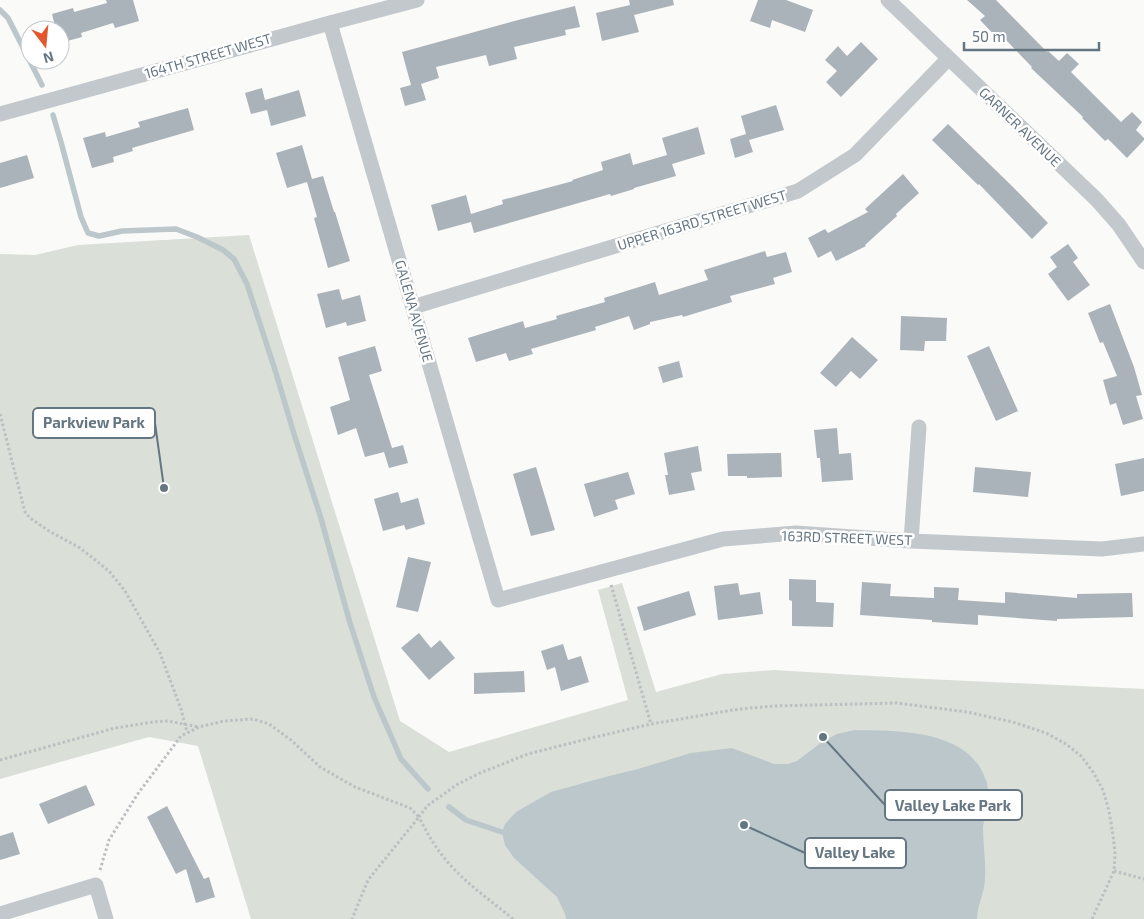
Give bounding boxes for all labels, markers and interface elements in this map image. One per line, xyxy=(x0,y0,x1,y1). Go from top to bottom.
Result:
north arrow xyxy=(20,20,70,70)
scale bar xyxy=(964,20,1099,52)
text: 50 m xyxy=(972,27,1006,45)
street label: 164TH STREET WEST xyxy=(143,29,273,82)
text: N xyxy=(42,48,56,68)
street label: GARNER AVENUE xyxy=(976,83,1065,170)
street label: UPPER 163RD STREET WEST xyxy=(615,186,789,253)
street label: GALENA AVENUE xyxy=(392,258,437,364)
callout: Parkview Park xyxy=(33,408,155,438)
text: Parkview Park xyxy=(43,413,146,431)
street label: 163RD STREET WEST xyxy=(781,527,913,548)
callout: Valley Lake Park xyxy=(885,790,1022,820)
text: Valley Lake Park xyxy=(895,796,1012,815)
callout: Valley Lake xyxy=(805,838,906,868)
text: Valley Lake xyxy=(815,843,895,862)

